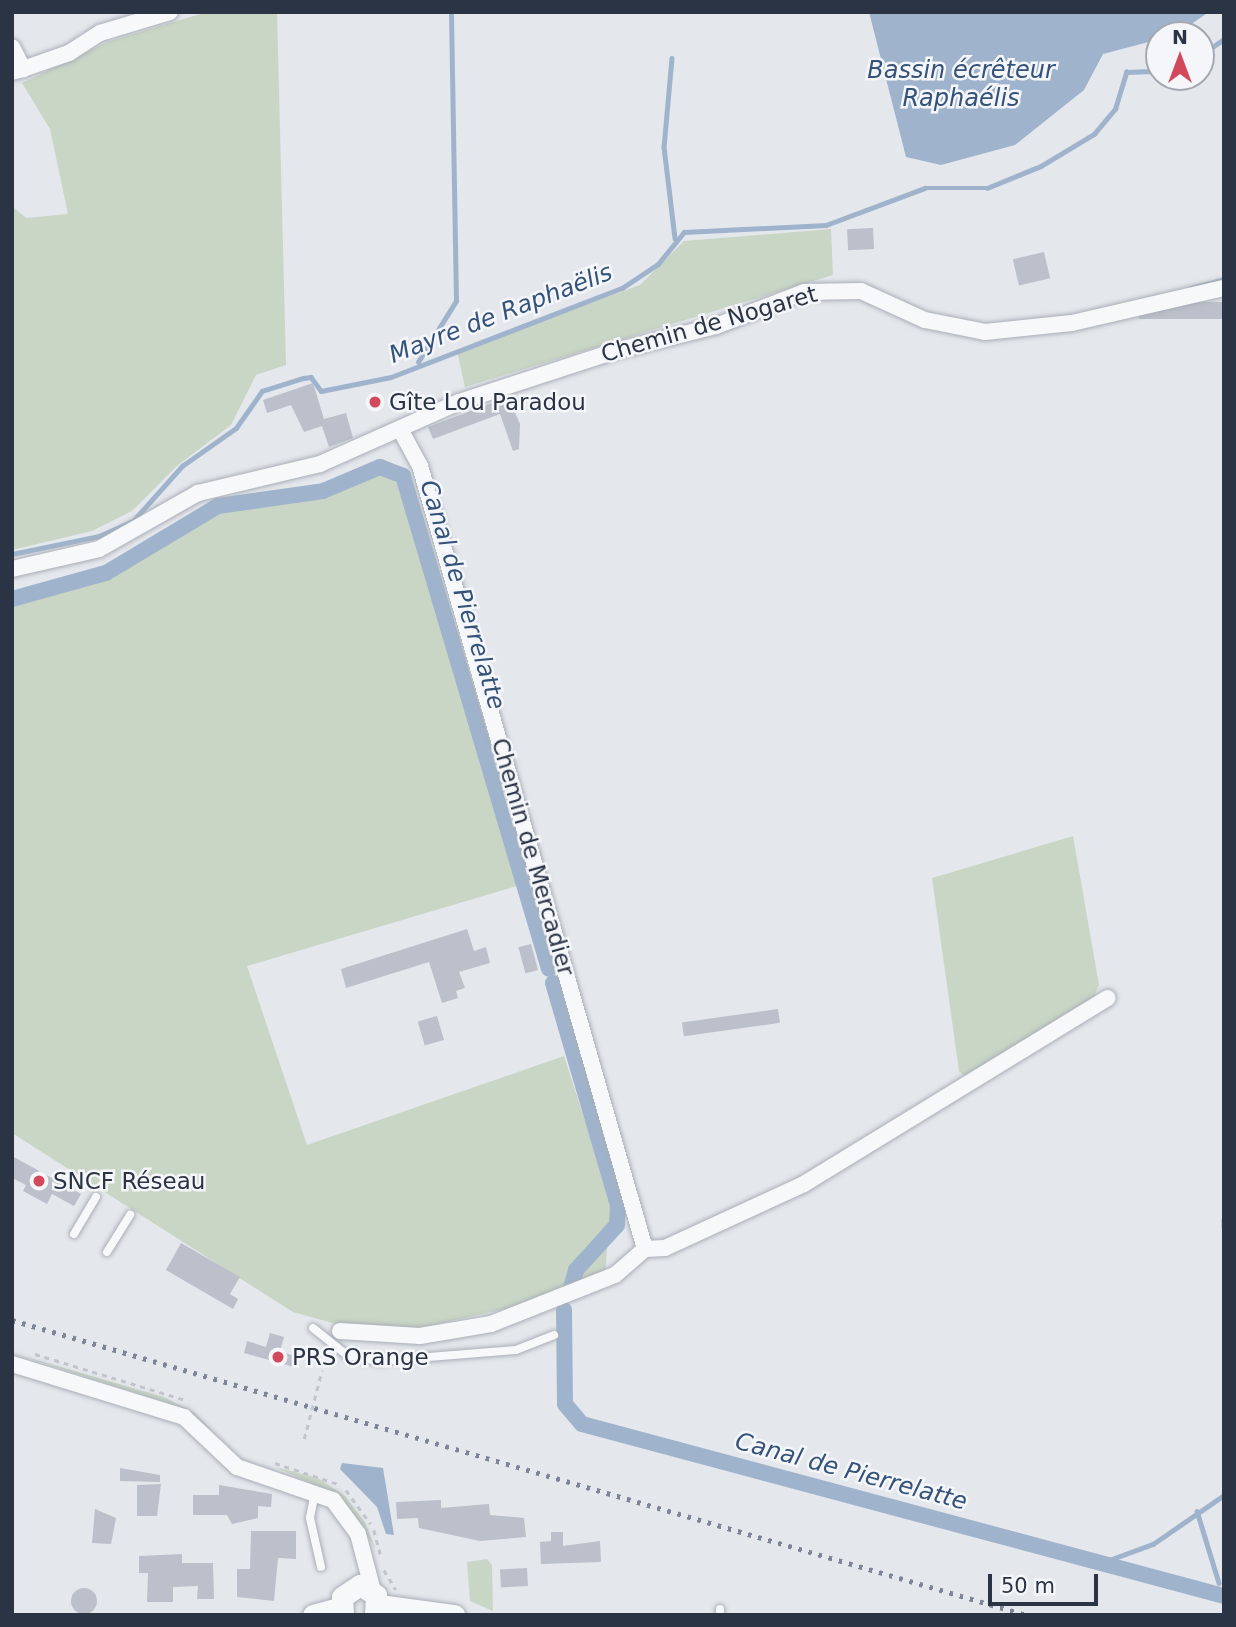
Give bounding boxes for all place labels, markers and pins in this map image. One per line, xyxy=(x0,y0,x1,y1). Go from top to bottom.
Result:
place label: Gîte Lou Paradou xyxy=(389,388,586,416)
marker: Gîte Lou Paradou xyxy=(367,394,383,410)
place label: SNCF Réseau xyxy=(53,1167,205,1195)
marker: SNCF Réseau xyxy=(31,1173,47,1189)
place label: PRS Orange xyxy=(292,1343,429,1371)
marker: PRS Orange xyxy=(270,1349,286,1365)

